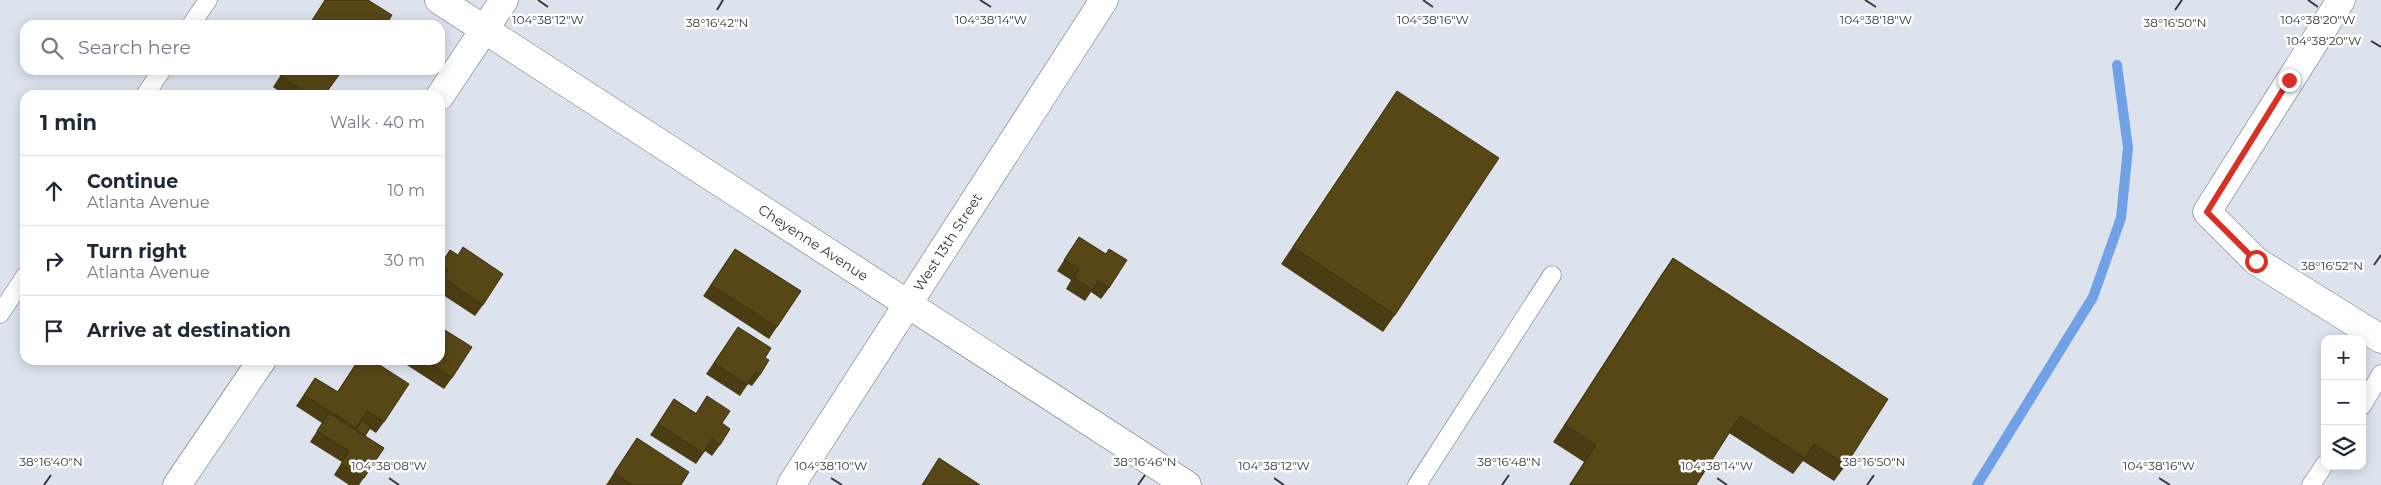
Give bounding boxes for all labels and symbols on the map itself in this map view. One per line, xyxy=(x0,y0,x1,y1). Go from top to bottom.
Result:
text: 104°38'12"W xyxy=(512,12,584,27)
text: 104°38'14"W xyxy=(955,12,1027,27)
text: 104°38'16"W xyxy=(1397,12,1469,27)
text: 104°38'18"W xyxy=(1840,12,1912,27)
text: 104°38'20"W xyxy=(2281,12,2355,27)
text: 38°16'42"N xyxy=(686,15,748,30)
text: 38°16'50"N xyxy=(2143,15,2207,30)
text: 104°38'20"W xyxy=(2287,33,2361,48)
route end xyxy=(2278,69,2301,92)
street label: West 13th Street xyxy=(909,189,986,295)
street label: Cheyenne Avenue xyxy=(755,200,872,285)
route start xyxy=(2245,250,2268,273)
text: 38°16'52"N xyxy=(2301,258,2363,273)
text: 38°16'40"N xyxy=(19,454,83,469)
text: 38°16'46"N xyxy=(1114,454,1176,469)
text: 38°16'48"N xyxy=(1477,454,1541,469)
text: 38°16'50"N xyxy=(1842,454,1906,469)
text: 104°38'08"W xyxy=(351,458,427,473)
text: 104°38'10"W xyxy=(795,458,867,473)
text: 104°38'12"W xyxy=(1238,458,1310,473)
text: 104°38'14"W xyxy=(1681,458,1753,473)
text: 104°38'16"W xyxy=(2123,458,2195,473)

